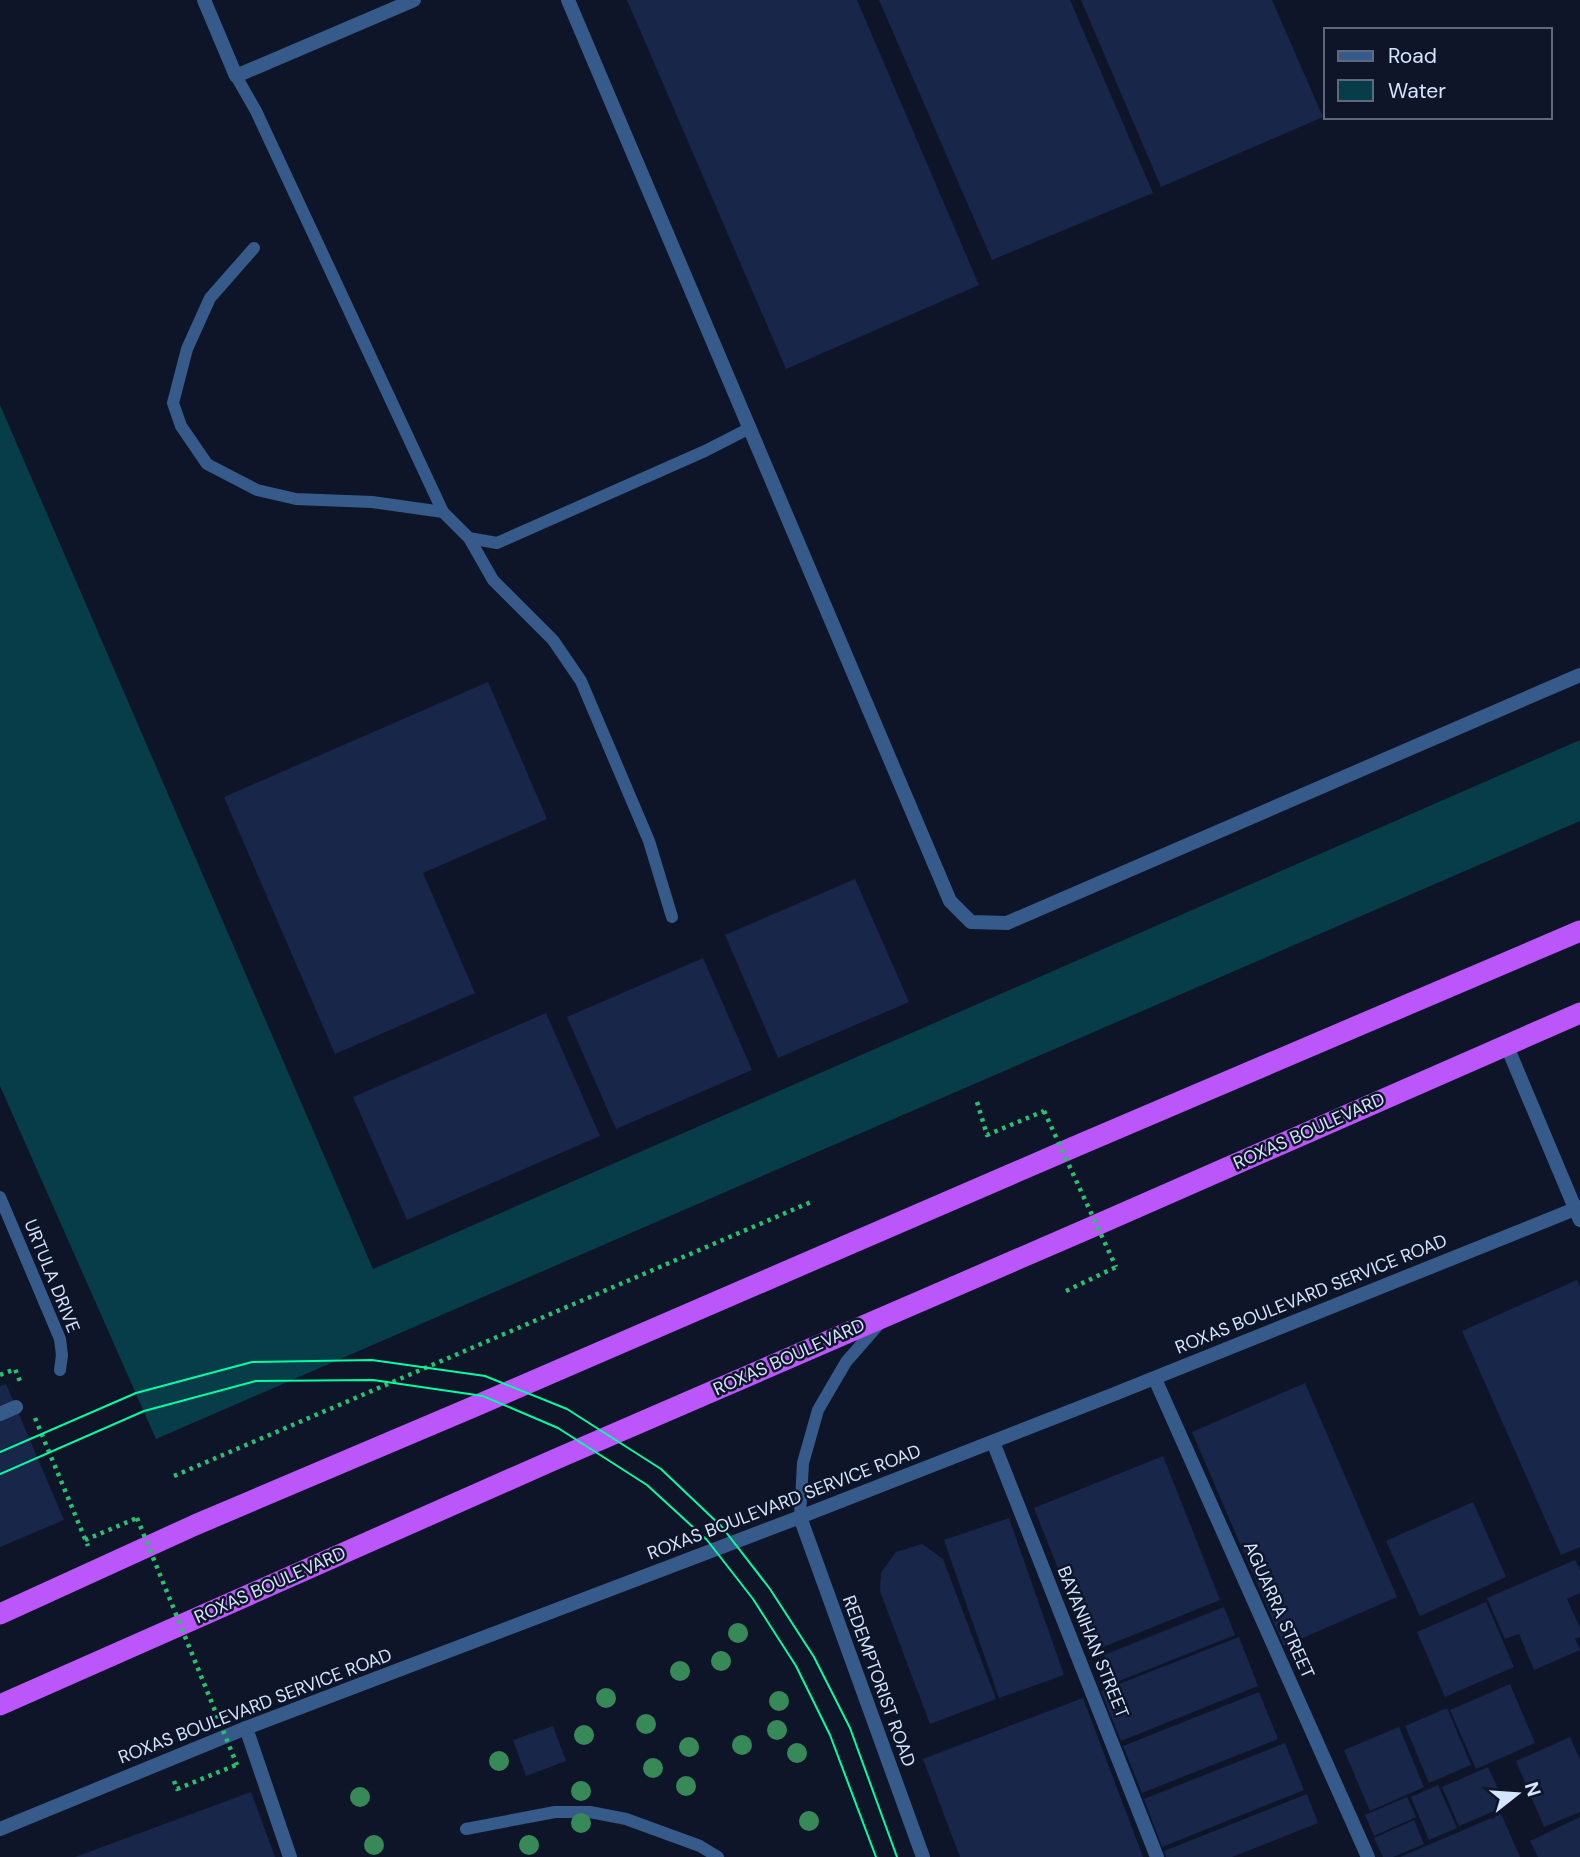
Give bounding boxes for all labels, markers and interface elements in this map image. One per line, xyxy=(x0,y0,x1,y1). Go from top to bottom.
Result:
legend xyxy=(1324,28,1552,119)
text: Road xyxy=(1388,42,1437,70)
text: Water xyxy=(1388,77,1446,105)
street label: ROXAS BOULEVARD xyxy=(1229,1087,1389,1175)
street label: URTULA DRIVE xyxy=(18,1216,86,1336)
street label: ROXAS BOULEVARD SERVICE ROAD xyxy=(1172,1228,1450,1360)
street label: ROXAS BOULEVARD xyxy=(709,1313,869,1401)
street label: ROXAS BOULEVARD SERVICE ROAD xyxy=(644,1439,924,1565)
street label: AGUARRA STREET xyxy=(1238,1538,1320,1682)
street label: ROXAS BOULEVARD xyxy=(190,1541,350,1629)
street label: BAYANIHAN STREET xyxy=(1052,1562,1134,1722)
street label: REDEMPTORIST ROAD xyxy=(837,1592,921,1770)
street label: ROXAS BOULEVARD SERVICE ROAD xyxy=(115,1643,395,1769)
north arrow xyxy=(1482,1759,1552,1829)
text: N xyxy=(1519,1779,1547,1799)

